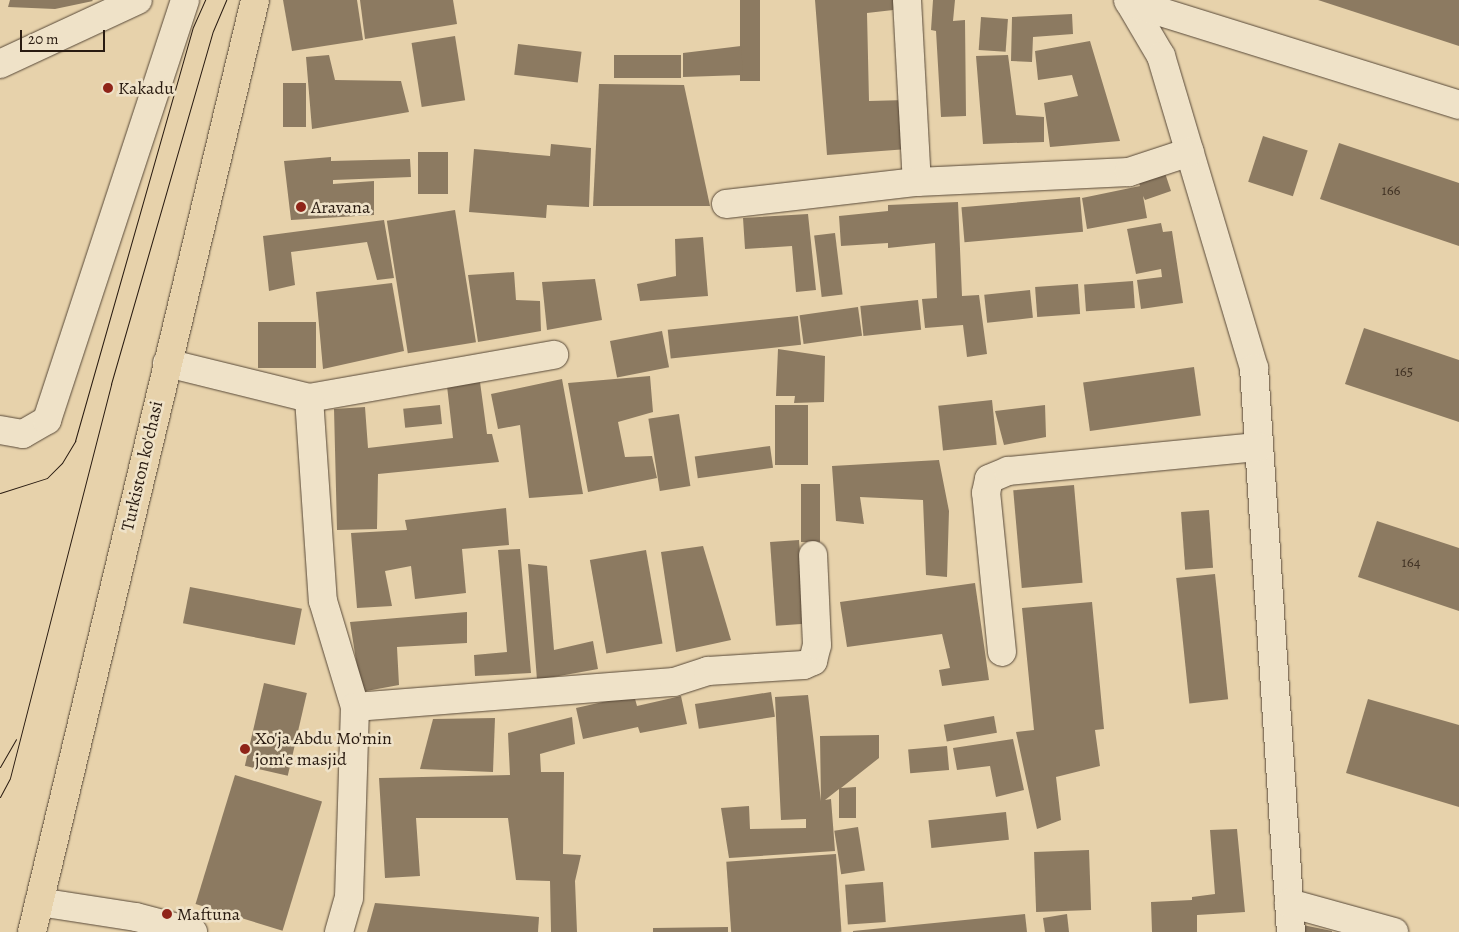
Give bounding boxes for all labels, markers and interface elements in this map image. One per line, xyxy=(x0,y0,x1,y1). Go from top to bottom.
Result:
scale bar xyxy=(22,20,108,52)
text: 20 m xyxy=(28,29,59,49)
place label: Kakadu xyxy=(118,77,174,99)
marker: Kakadu xyxy=(102,82,114,94)
house number: 166 xyxy=(1382,182,1400,200)
place label: Aravana xyxy=(311,196,370,218)
marker: Aravana xyxy=(295,201,307,213)
house number: 165 xyxy=(1395,363,1413,381)
street label: Turkiston ko'chasi xyxy=(117,399,167,533)
house number: 164 xyxy=(1402,554,1420,572)
place label: Xo'ja Abdu Mo'min jom'e masjid xyxy=(255,728,392,771)
marker: Xo'ja Abdu Mo'min jom'e masjid xyxy=(239,743,251,755)
place label: Maftuna xyxy=(177,903,240,925)
marker: Maftuna xyxy=(161,908,173,920)

